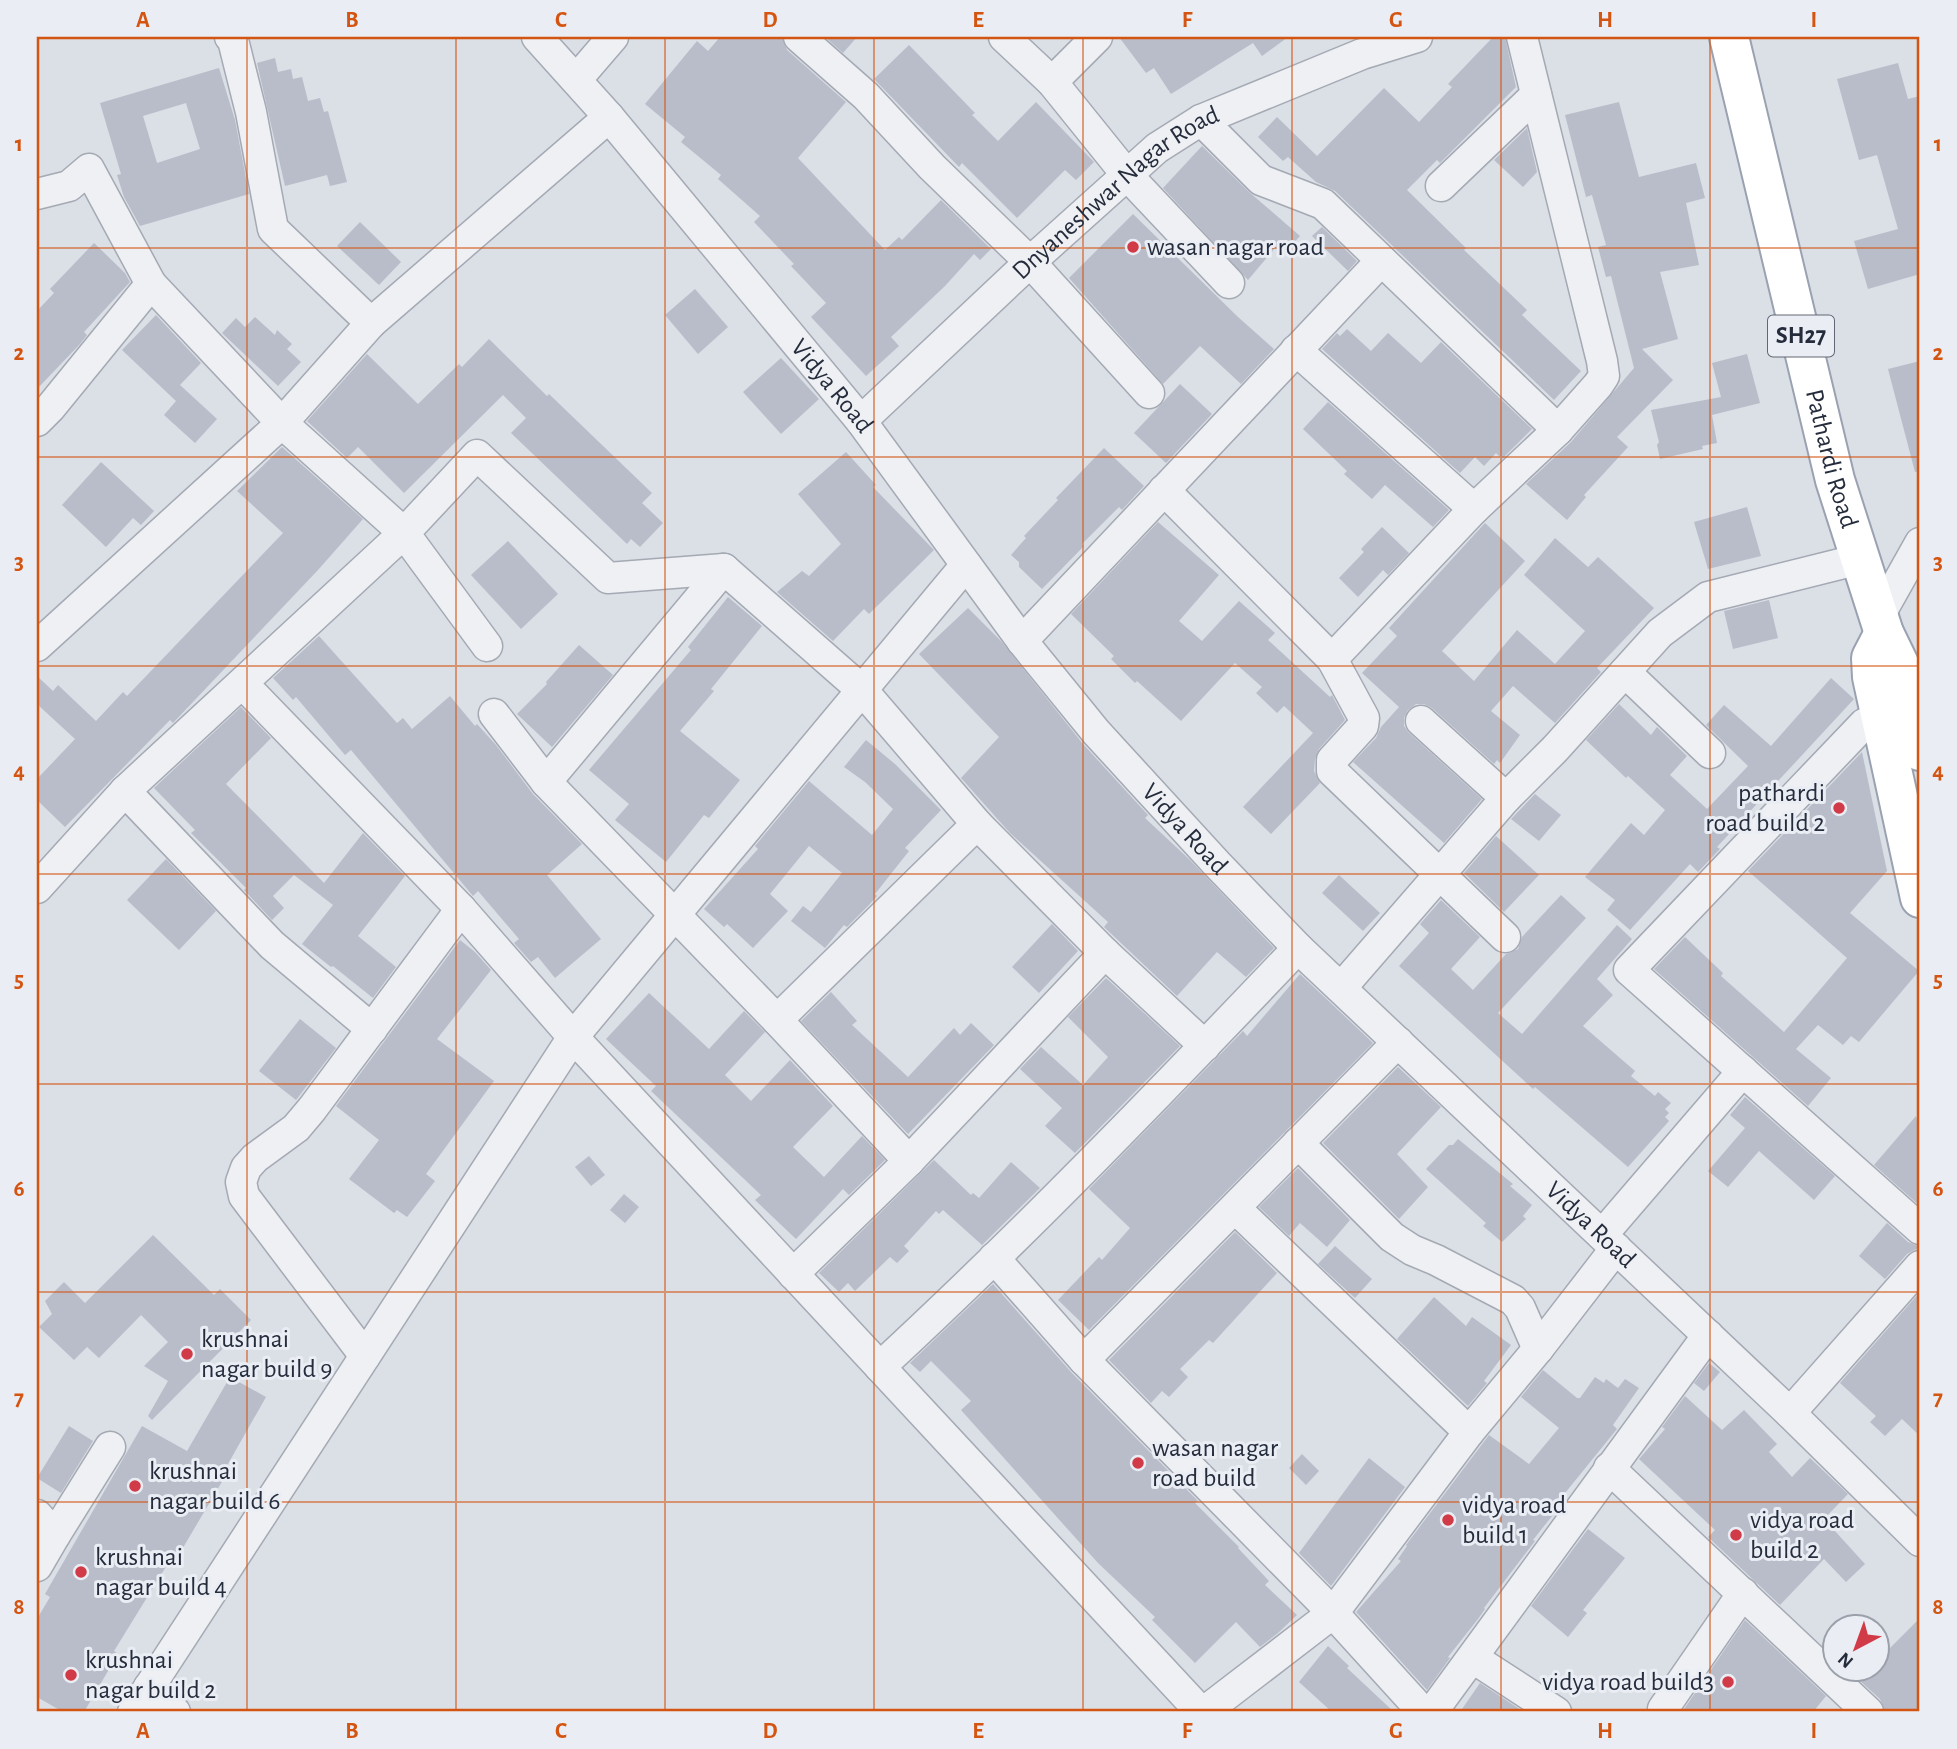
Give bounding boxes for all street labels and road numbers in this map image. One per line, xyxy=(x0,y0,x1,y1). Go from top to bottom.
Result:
street label: Dnyaneshwar Nagar Road xyxy=(1007,101,1223,284)
road number: SH27 xyxy=(1768,316,1834,356)
street label: Vidya Road xyxy=(786,334,878,438)
street label: Pathardi Road xyxy=(1801,387,1863,531)
street label: Vidya Road xyxy=(1137,779,1233,880)
street label: Vidya Road xyxy=(1541,1176,1641,1273)

